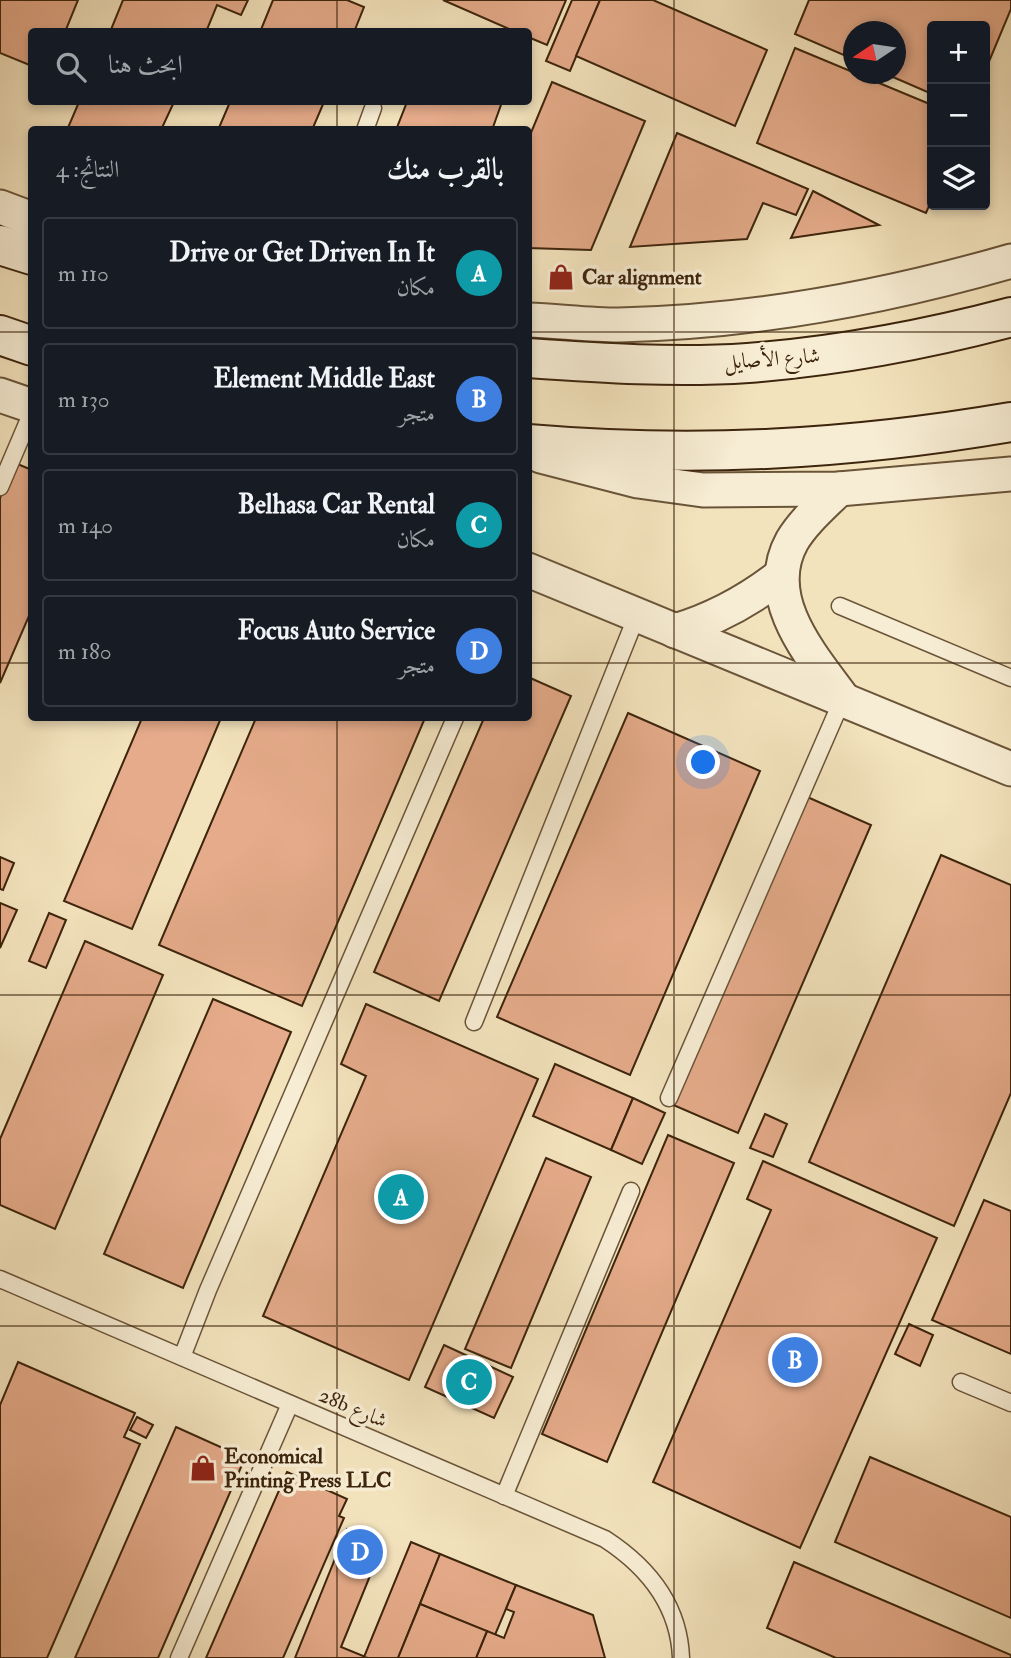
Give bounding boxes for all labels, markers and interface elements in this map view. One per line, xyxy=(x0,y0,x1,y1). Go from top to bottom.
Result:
north arrow xyxy=(843,21,906,84)
map controls xyxy=(927,21,990,210)
button: + xyxy=(927,21,990,84)
search box xyxy=(28,28,532,105)
icon: search xyxy=(52,48,90,86)
text: ابحث هنا xyxy=(108,49,183,81)
button: − xyxy=(927,84,990,147)
button: layers xyxy=(927,147,990,210)
text: بالقرب منك xyxy=(387,151,504,188)
text: النتائج: 4 xyxy=(56,155,119,184)
text: Drive or Get Driven In It xyxy=(169,237,435,269)
text: 110 m xyxy=(58,259,109,288)
text: A xyxy=(472,259,486,288)
shop icon: Car alignment xyxy=(546,262,576,292)
place label: Car alignment xyxy=(582,264,702,291)
text: مكان xyxy=(396,273,435,302)
street label: شارع الأصايل xyxy=(723,340,821,380)
text: Element Middle East xyxy=(214,363,435,395)
text: 130 m xyxy=(58,385,110,414)
text: B xyxy=(471,385,487,414)
text: متجر xyxy=(399,399,435,428)
text: Belhasa Car Rental xyxy=(238,489,435,521)
text: 140 m xyxy=(58,511,113,540)
text: C xyxy=(471,511,487,540)
text: مكان xyxy=(396,525,435,554)
text: Focus Auto Service xyxy=(238,615,435,647)
text: 180 m xyxy=(58,637,112,666)
text: D xyxy=(470,637,488,666)
text: متجر xyxy=(399,651,435,680)
your location xyxy=(686,745,720,779)
pin: A xyxy=(378,1171,424,1223)
pin: B xyxy=(772,1334,818,1386)
pin: C xyxy=(446,1356,492,1408)
street label: 28b شارع xyxy=(313,1382,391,1438)
place label: Economical Printing Press LLC xyxy=(224,1443,391,1494)
shop icon: Economical Printing Press LLC xyxy=(188,1453,218,1483)
pin: D xyxy=(337,1526,383,1578)

